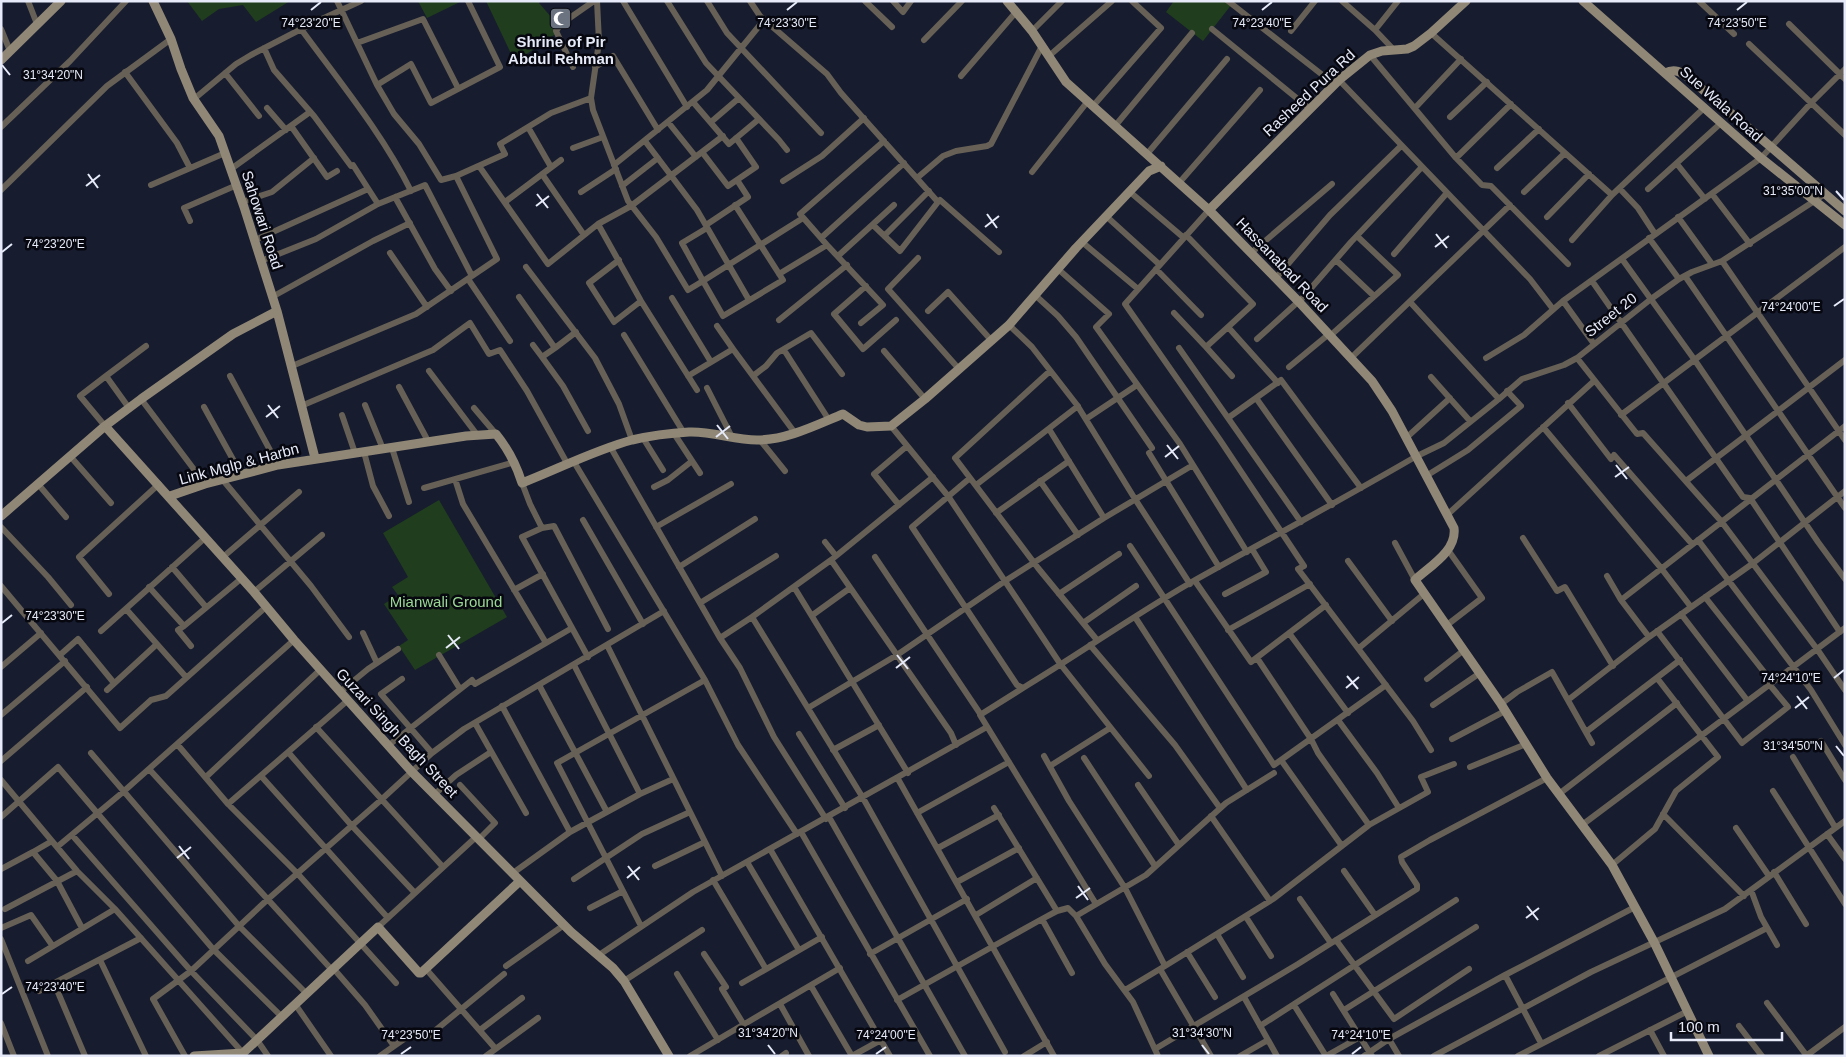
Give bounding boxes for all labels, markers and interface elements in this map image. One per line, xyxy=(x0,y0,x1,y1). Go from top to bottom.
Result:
mosque icon: Shrine of Pir Abdul Rehman xyxy=(549,7,573,31)
text: 74°23'20"E xyxy=(281,16,341,30)
text: 74°23'30"E xyxy=(757,16,817,30)
text: 74°23'40"E xyxy=(1232,16,1292,30)
text: 74°23'50"E xyxy=(1707,16,1767,30)
place label: Shrine of Pir Abdul Rehman xyxy=(508,33,614,67)
street label: Rasheed Pura Rd xyxy=(1259,46,1358,140)
street label: Sue Wala Road xyxy=(1677,62,1766,145)
text: 31°34'20"N xyxy=(23,68,83,82)
street label: Sahowari Road xyxy=(239,168,286,271)
text: 31°35'00"N xyxy=(1763,184,1823,198)
street label: Hassanabad Road xyxy=(1233,214,1332,315)
text: 74°23'20"E xyxy=(25,237,85,251)
street label: Street 20 xyxy=(1581,289,1640,340)
text: 74°24'00"E xyxy=(1761,300,1821,314)
street label: Link Mglp & Harbn xyxy=(177,439,301,488)
park label: Mianwali Ground xyxy=(390,593,502,610)
text: 74°23'30"E xyxy=(25,609,85,623)
street label: Guzari Singh Bagh Street xyxy=(333,665,462,801)
text: 74°24'10"E xyxy=(1761,671,1821,685)
text: 31°34'50"N xyxy=(1763,739,1823,753)
text: 74°23'40"E xyxy=(25,980,85,994)
scale bar xyxy=(1671,1010,1782,1042)
text: 100 m xyxy=(1678,1018,1720,1035)
text: 31°34'20"N xyxy=(738,1026,798,1040)
text: 31°34'30"N xyxy=(1172,1026,1232,1040)
text: 74°23'50"E xyxy=(381,1028,441,1042)
text: 74°24'00"E xyxy=(856,1028,916,1042)
text: 74°24'10"E xyxy=(1331,1028,1391,1042)

